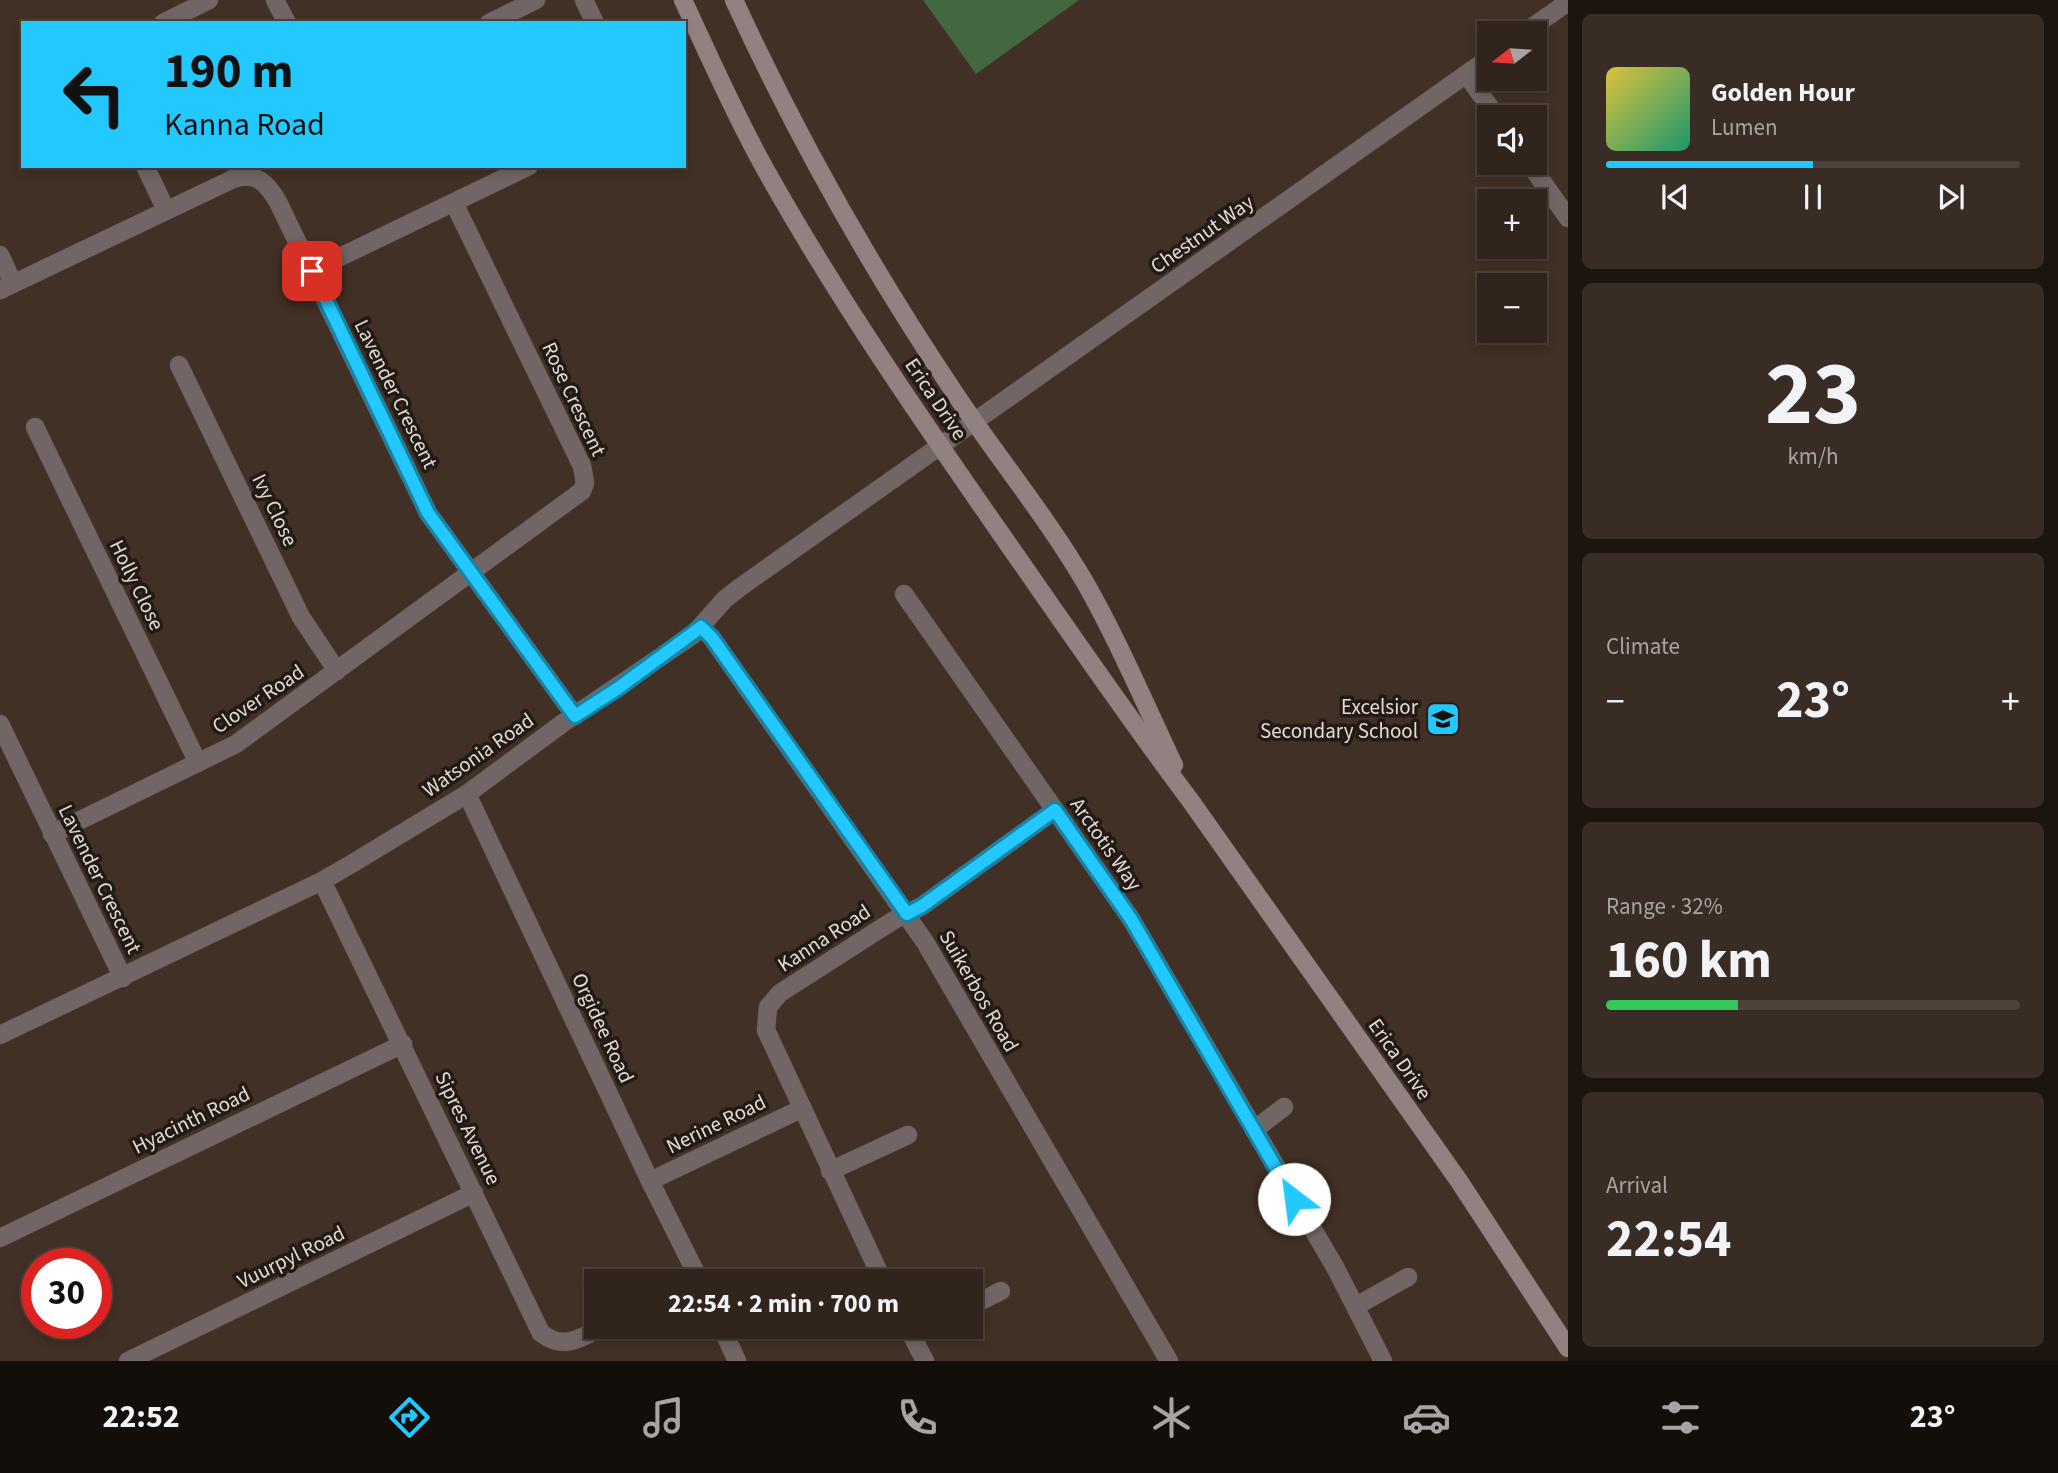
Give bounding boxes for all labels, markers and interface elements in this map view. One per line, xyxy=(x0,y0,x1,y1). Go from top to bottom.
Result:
north arrow xyxy=(1477,21,1547,91)
map controls xyxy=(1477,21,1547,343)
text: 190 m xyxy=(164,37,293,107)
icon: left xyxy=(49,49,140,140)
text: Golden Hour xyxy=(1711,74,1855,111)
text: Kanna Road xyxy=(164,102,325,148)
button: sound xyxy=(1477,105,1547,175)
text: Lumen xyxy=(1711,111,1778,144)
icon: previous xyxy=(1656,178,1694,216)
icon: pause xyxy=(1794,178,1832,216)
icon: next xyxy=(1932,178,1970,216)
street label: Chestnut Way xyxy=(1144,187,1260,281)
button: + xyxy=(1477,189,1547,259)
pin xyxy=(282,241,342,301)
icon: arrive xyxy=(293,252,331,290)
button: − xyxy=(1477,273,1547,343)
street label: Lavender Crescent xyxy=(347,314,445,474)
text: 23 xyxy=(1765,330,1861,459)
street label: Rose Crescent xyxy=(534,337,614,461)
street label: Erica Drive xyxy=(898,352,974,446)
text: km/h xyxy=(1787,440,1839,473)
street label: Ivy Close xyxy=(245,469,305,551)
street label: Holly Close xyxy=(102,535,172,635)
text: Climate xyxy=(1606,630,1680,663)
street label: Clover Road xyxy=(206,657,310,741)
text: 23° xyxy=(1776,664,1850,738)
text: − xyxy=(1606,675,1625,729)
text: + xyxy=(2001,675,2020,729)
place label: Excelsior Secondary School xyxy=(1260,692,1419,746)
school or university icon: Excelsior Secondary School xyxy=(1424,700,1462,738)
street label: Watsonia Road xyxy=(416,705,540,805)
street label: Arctotis Way xyxy=(1063,791,1149,897)
street label: Lavender Crescent xyxy=(51,799,149,959)
text: Range · 32% xyxy=(1606,890,1723,923)
street label: Kanna Road xyxy=(772,897,876,979)
street label: Suikerbos Road xyxy=(932,924,1026,1058)
text: 160 km xyxy=(1606,924,1772,998)
street label: Orgidee Road xyxy=(564,968,642,1088)
street label: Erica Drive xyxy=(1361,1012,1439,1106)
street label: Sipres Avenue xyxy=(428,1066,508,1190)
street label: Hyacinth Road xyxy=(127,1079,255,1161)
street label: Nerine Road xyxy=(661,1087,771,1161)
position arrow xyxy=(1257,1162,1331,1236)
text: Arrival xyxy=(1606,1169,1668,1202)
text: 22:54 xyxy=(1606,1203,1731,1277)
street label: Vuurpyl Road xyxy=(232,1218,350,1296)
speed limit sign: 30 xyxy=(21,1248,112,1339)
text: 22:54 · 2 min · 700 m xyxy=(668,1285,899,1322)
icon: directions xyxy=(385,1393,434,1442)
icon: music xyxy=(639,1393,688,1442)
icon: phone xyxy=(893,1393,942,1442)
icon: climate xyxy=(1147,1393,1196,1442)
icon: car xyxy=(1402,1393,1451,1442)
icon: filters xyxy=(1656,1393,1705,1442)
text: 22:52 xyxy=(103,1394,180,1440)
text: 23° xyxy=(1910,1394,1955,1440)

